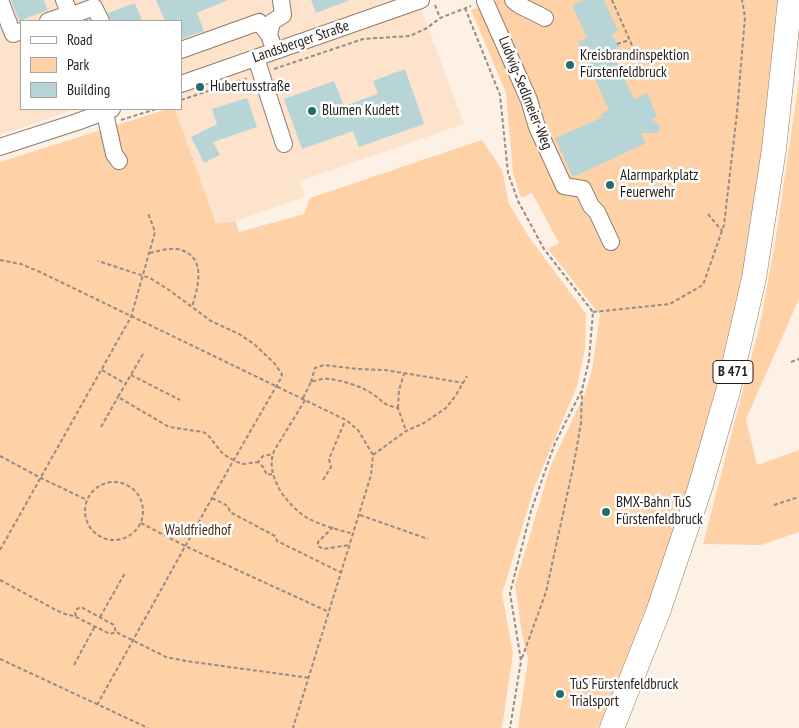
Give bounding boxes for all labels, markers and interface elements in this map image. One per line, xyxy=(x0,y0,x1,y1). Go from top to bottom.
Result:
street label: Landsberger Straße xyxy=(250,17,352,67)
legend xyxy=(20,20,182,110)
text: Road xyxy=(67,30,93,49)
street label: Ludwig-Sedlmeier-Weg xyxy=(494,34,556,152)
place label: Kreisbrandinspektion Fürstenfeldbruck xyxy=(580,47,689,82)
text: Park xyxy=(67,55,89,74)
marker: Kreisbrandinspektion Fürstenfeldbruck xyxy=(564,59,576,71)
place label: Hubertusstraße xyxy=(210,78,290,96)
text: Building xyxy=(67,80,110,99)
marker: Hubertusstraße xyxy=(194,81,206,93)
place label: Blumen Kudett xyxy=(322,102,399,120)
marker: Blumen Kudett xyxy=(306,105,318,117)
place label: Alarmparkplatz Feuerwehr xyxy=(620,167,698,202)
marker: Alarmparkplatz Feuerwehr xyxy=(604,179,616,191)
road number: B 471 xyxy=(713,361,753,384)
place label: BMX-Bahn TuS Fürstenfeldbruck xyxy=(616,494,703,529)
marker: BMX-Bahn TuS Fürstenfeldbruck xyxy=(600,506,612,518)
park label: Waldfriedhof xyxy=(165,522,231,540)
place label: TuS Fürstenfeldbruck Trialsport xyxy=(570,676,678,711)
marker: TuS Fürstenfeldbruck Trialsport xyxy=(554,688,566,700)

